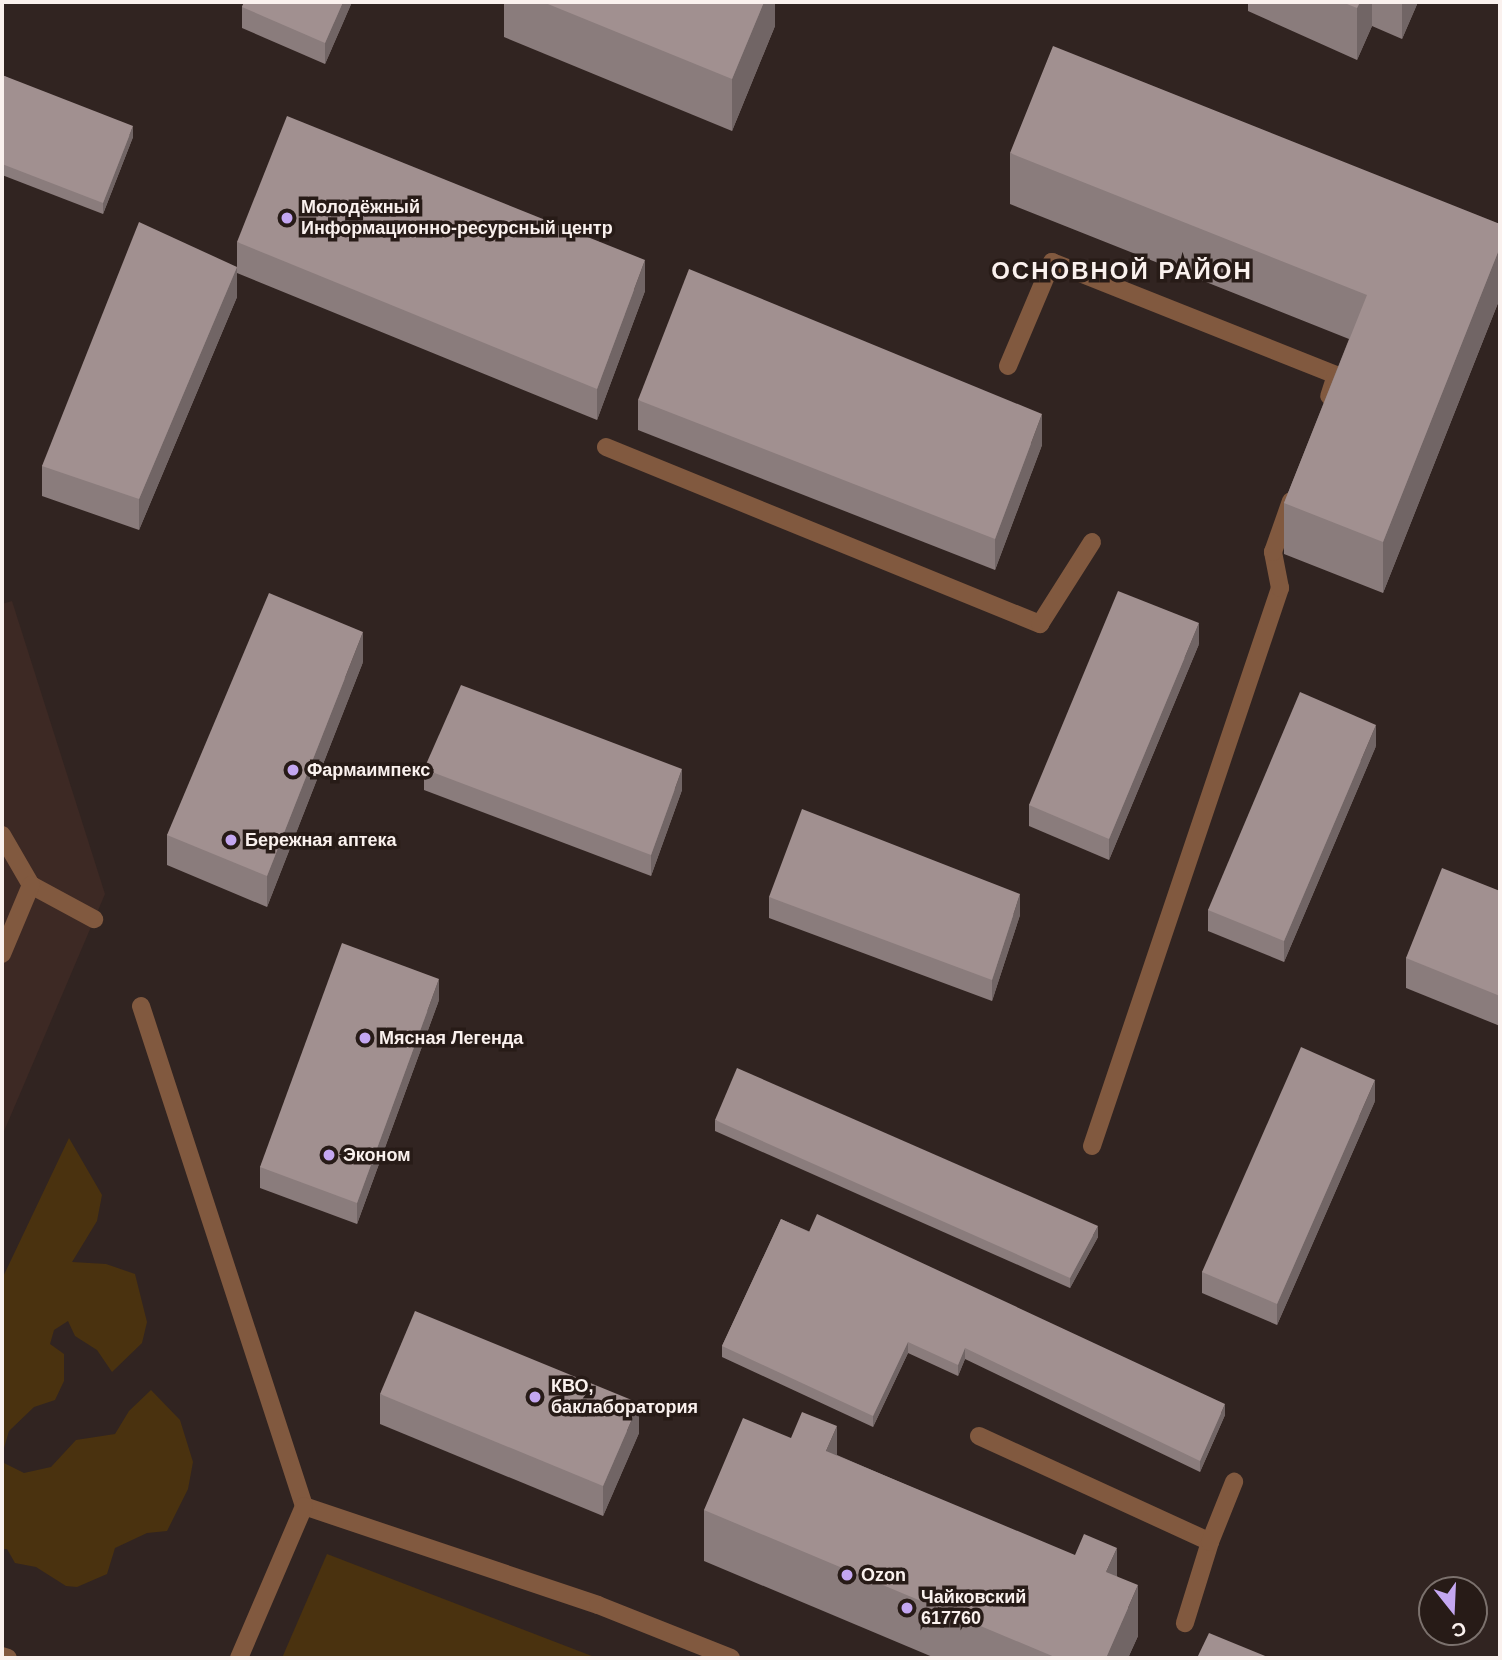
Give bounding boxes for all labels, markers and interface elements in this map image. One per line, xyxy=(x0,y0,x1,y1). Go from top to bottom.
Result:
place label: Молодёжный Информационно-ресурсный центр xyxy=(301,197,613,240)
marker: Молодёжный Информационно-ресурсный центр xyxy=(279,210,295,226)
district label: ОСНОВНОЙ РАЙОН xyxy=(993,257,1251,285)
place label: Фармаимпекс xyxy=(307,759,430,781)
marker: Фармаимпекс xyxy=(285,762,301,778)
place label: Бережная аптека xyxy=(245,829,397,851)
marker: Бережная аптека xyxy=(223,832,239,848)
place label: Мясная Легенда xyxy=(379,1027,523,1049)
marker: Мясная Легенда xyxy=(357,1030,373,1046)
place label: Эконом xyxy=(343,1144,411,1166)
marker: Эконом xyxy=(321,1147,337,1163)
place label: КВО, баклаборатория xyxy=(551,1376,698,1418)
marker: КВО, баклаборатория xyxy=(525,1387,545,1407)
place label: Ozon xyxy=(861,1564,906,1586)
marker: Ozon xyxy=(839,1567,855,1583)
north arrow xyxy=(1418,1576,1488,1646)
place label: Чайковский 617760 xyxy=(921,1587,1026,1630)
marker: Чайковский 617760 xyxy=(899,1600,915,1616)
text: С xyxy=(1449,1617,1469,1642)

